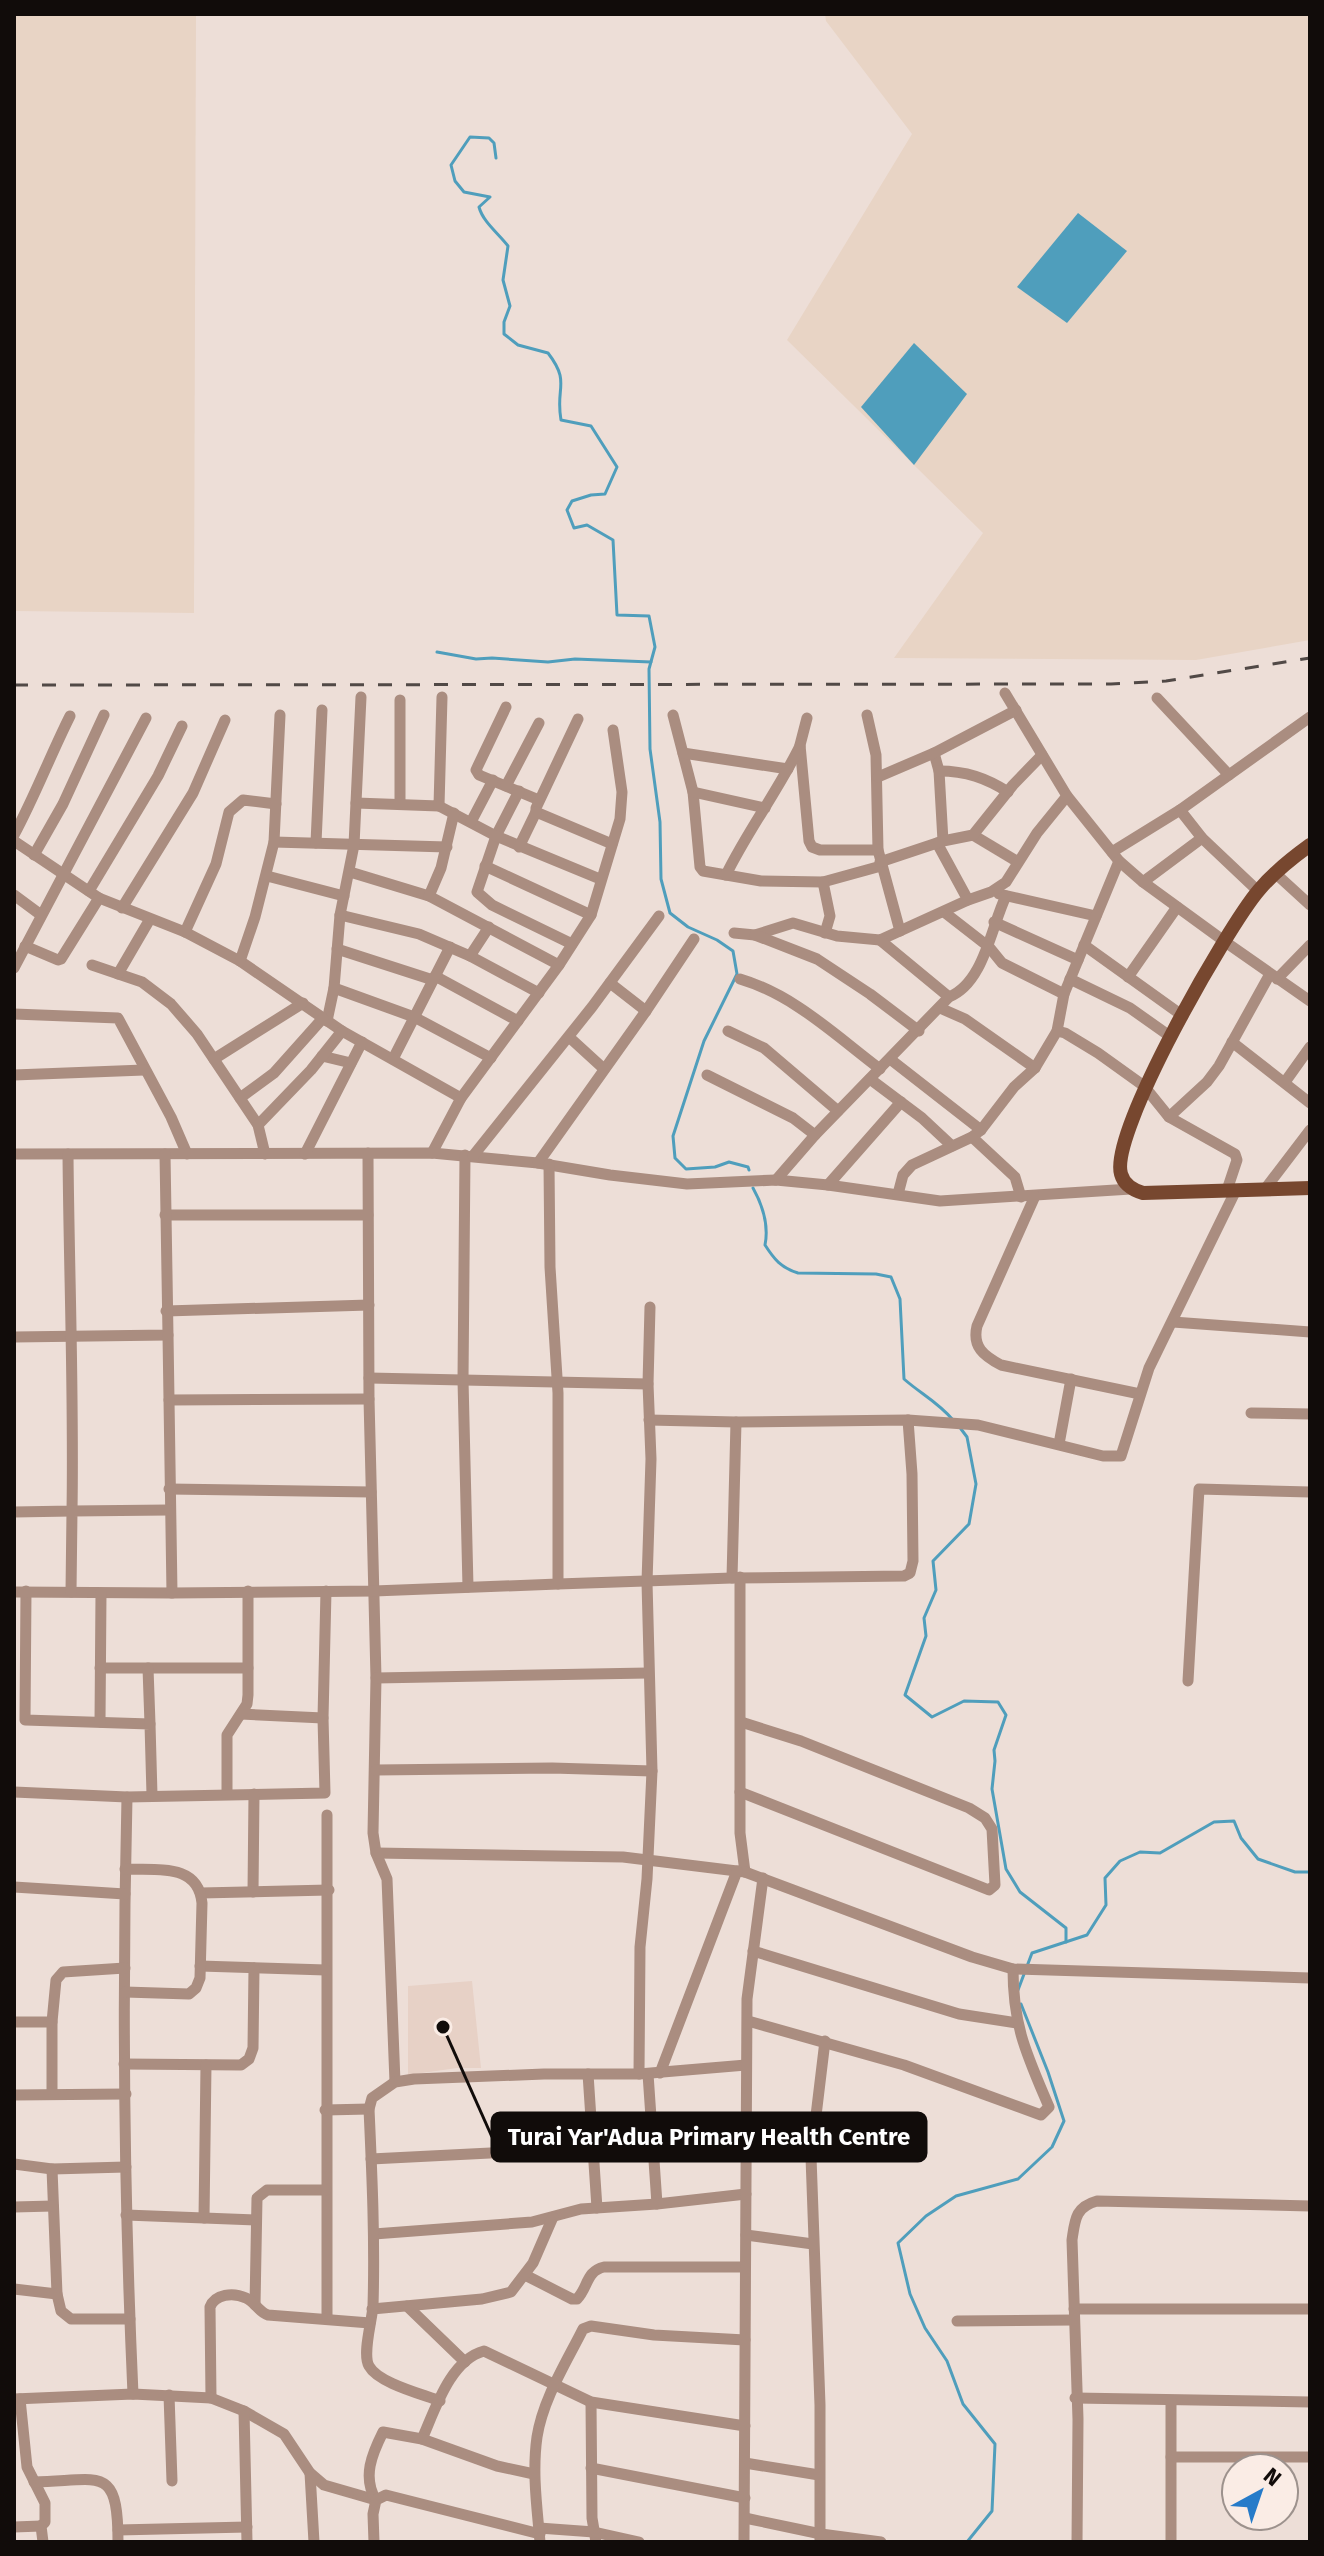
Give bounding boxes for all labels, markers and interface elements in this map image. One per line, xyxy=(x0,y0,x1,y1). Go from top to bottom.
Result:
callout: Turai Yar'Adua Primary Health Centre xyxy=(492,2113,926,2161)
text: Turai Yar'Adua Primary Health Centre xyxy=(508,2123,910,2151)
north arrow xyxy=(1220,2452,1300,2532)
text: N xyxy=(1258,2462,1287,2492)

